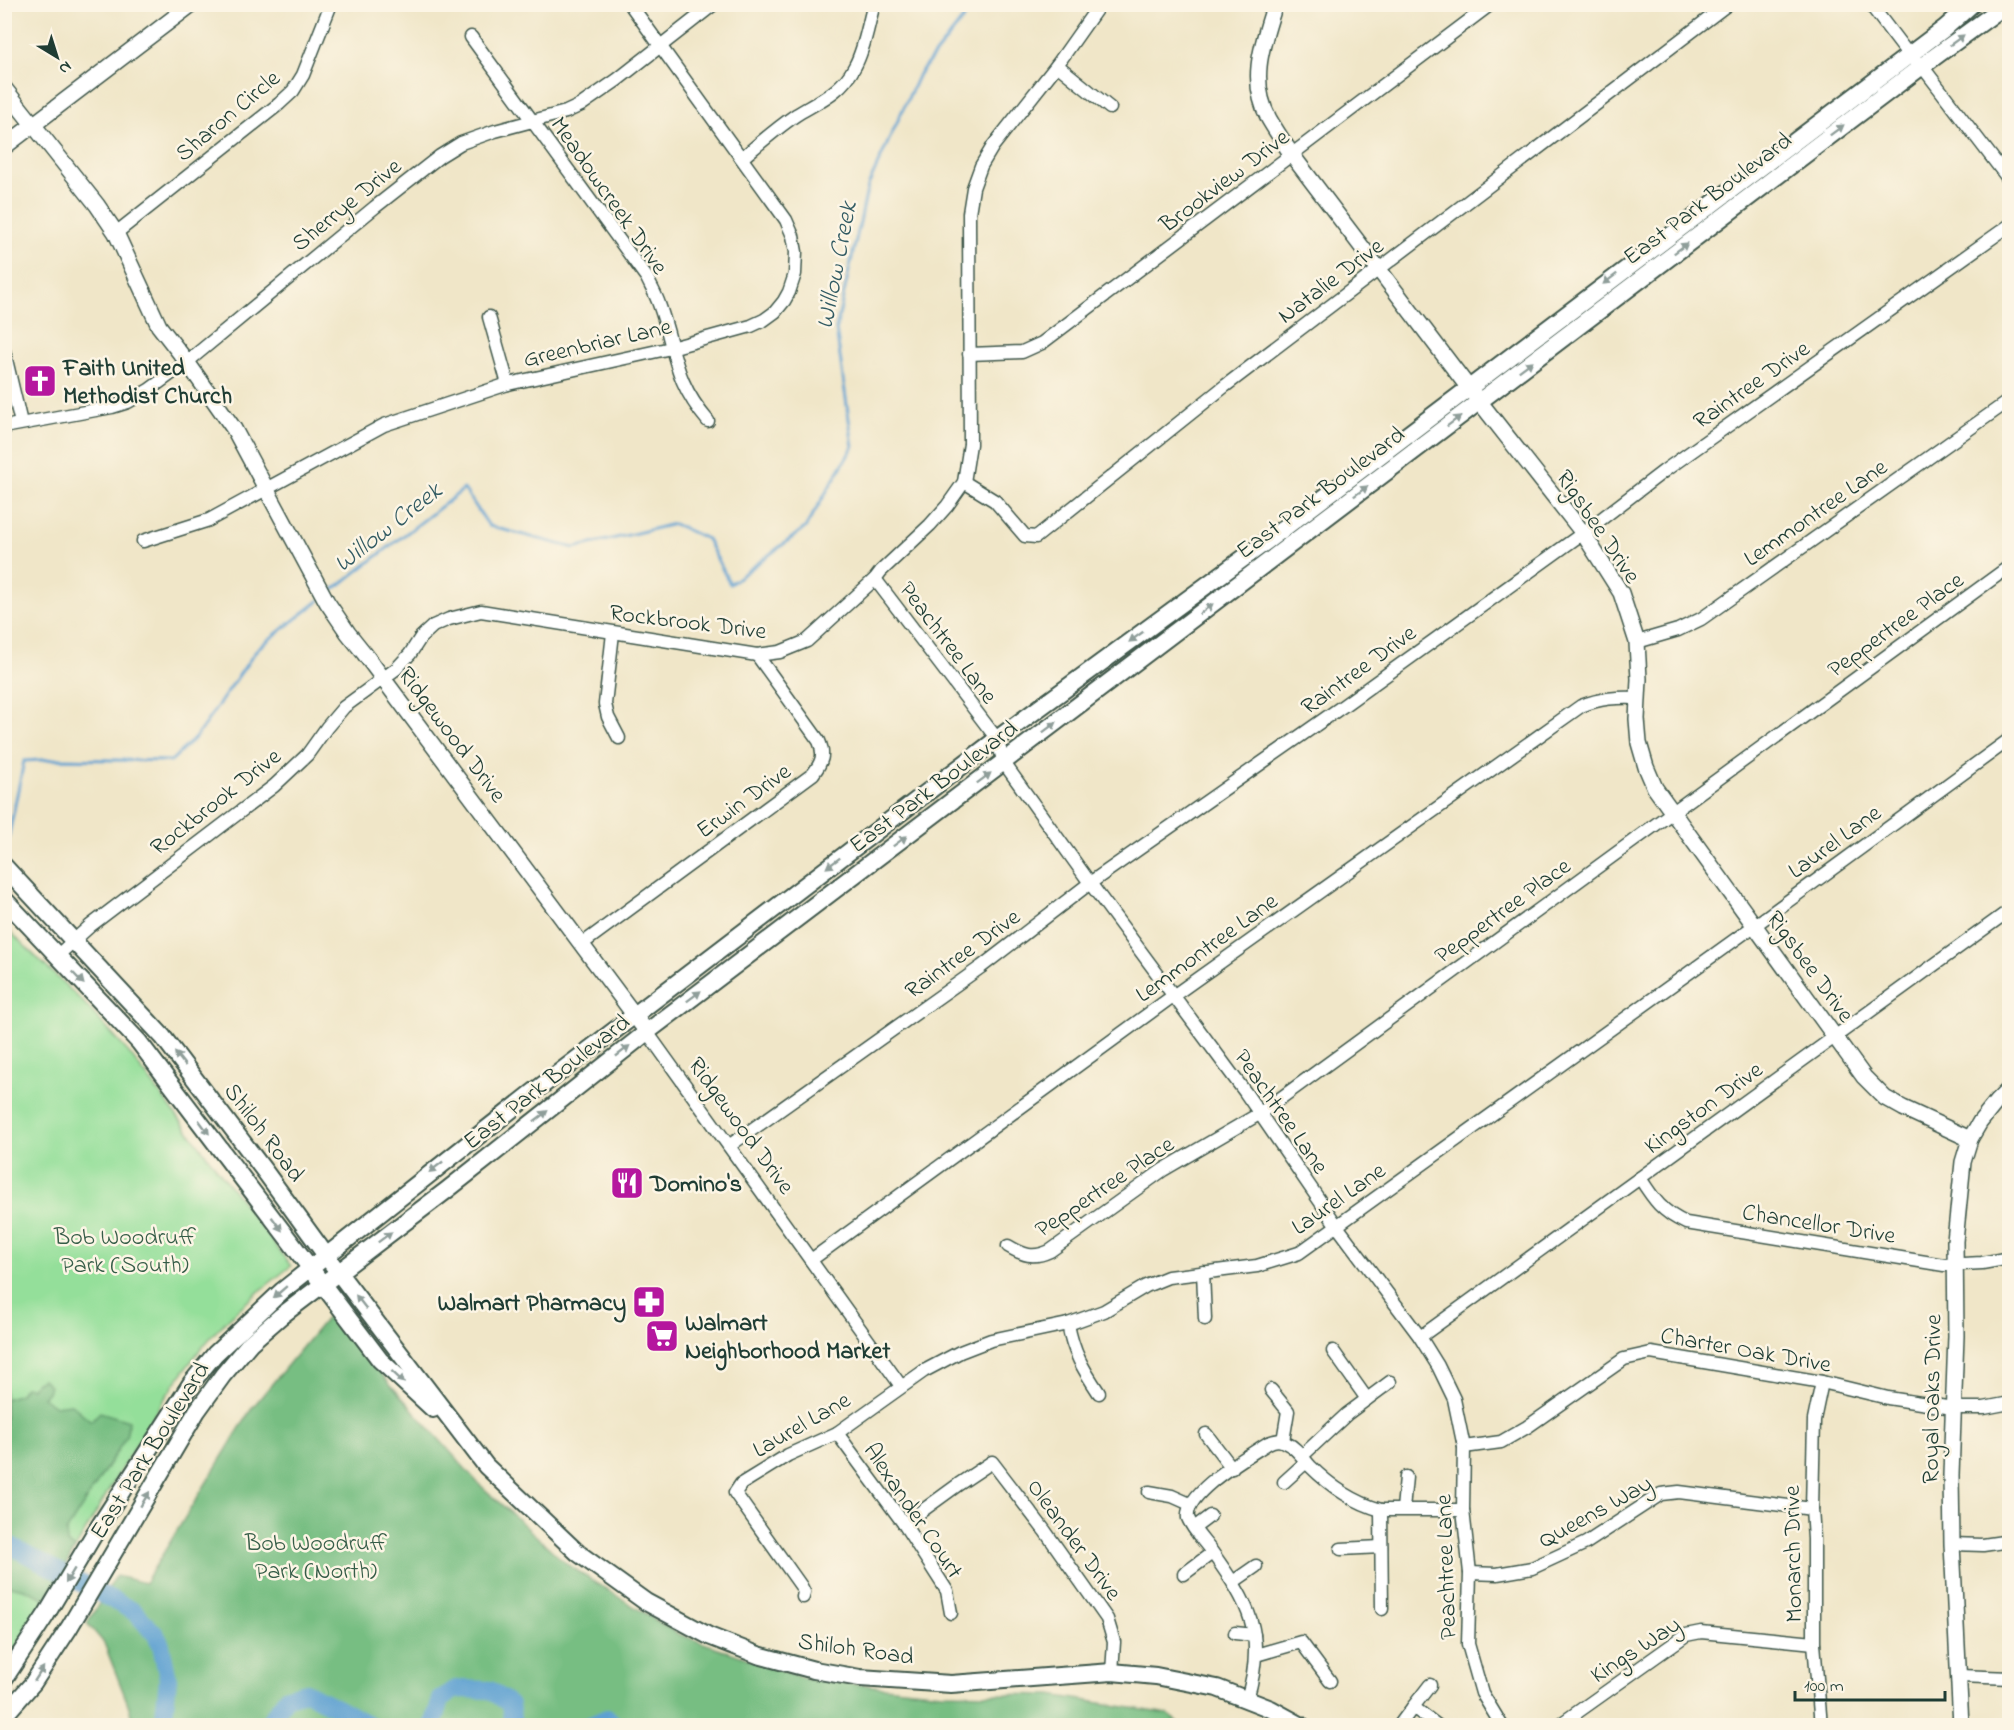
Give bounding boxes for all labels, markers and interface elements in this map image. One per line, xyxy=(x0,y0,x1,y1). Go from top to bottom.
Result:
north arrow xyxy=(27,27,87,87)
one-way arrow xyxy=(1949,34,1965,46)
text: N xyxy=(53,54,77,80)
street label: Sharon Circle xyxy=(168,62,289,171)
street label: Meadowcreek Drive xyxy=(540,110,676,283)
street label: Brookview Drive xyxy=(1152,121,1298,243)
street label: East Park Boulevard xyxy=(1617,125,1801,275)
one-way arrow xyxy=(1829,125,1844,137)
street label: Sherrye Drive xyxy=(285,150,411,262)
water label: Willow Creek xyxy=(807,197,869,332)
street label: Natalie Drive xyxy=(1271,230,1392,334)
one-way arrow xyxy=(1673,242,1689,254)
one-way arrow xyxy=(1603,273,1618,285)
street label: Greenbriar Lane xyxy=(520,310,675,378)
street label: Raintree Drive xyxy=(1687,333,1818,439)
place label: Faith United Methodist Church xyxy=(62,352,232,415)
one-way arrow xyxy=(1518,360,1534,372)
church icon: Faith United Methodist Church xyxy=(22,363,58,399)
one-way arrow xyxy=(1445,415,1461,427)
street label: East Park Boulevard xyxy=(1230,419,1414,569)
street label: Lemmontree Lane xyxy=(1737,451,1896,577)
street label: Rigsbee Drive xyxy=(1546,463,1648,592)
water label: Willow Creek xyxy=(326,473,453,583)
one-way arrow xyxy=(1353,485,1369,498)
street label: Peppertree Place xyxy=(1821,564,1972,688)
street label: Peachtree Lane xyxy=(889,575,1005,712)
street label: Rockbrook Drive xyxy=(607,596,768,651)
one-way arrow xyxy=(1198,604,1213,616)
street label: Raintree Drive xyxy=(1294,617,1425,725)
one-way arrow xyxy=(1128,630,1143,642)
street label: Ridgewood Drive xyxy=(388,660,514,811)
street label: East Park Boulevard xyxy=(843,713,1027,863)
one-way arrow xyxy=(1042,721,1058,733)
street label: Rockbrook Drive xyxy=(144,740,290,865)
street label: Erwin Drive xyxy=(690,755,799,849)
one-way arrow xyxy=(975,772,991,784)
street label: Laurel Lane xyxy=(1781,797,1890,889)
one-way arrow xyxy=(892,835,908,847)
street label: Peppertree Place xyxy=(1428,850,1579,974)
one-way arrow xyxy=(825,857,841,869)
street label: Lemmontree Lane xyxy=(1129,885,1286,1013)
street label: Raintree Drive xyxy=(898,901,1029,1009)
street label: Rigsbee Drive xyxy=(1756,904,1862,1031)
one-way arrow xyxy=(71,971,85,986)
one-way arrow xyxy=(686,990,702,1003)
street label: East Park Boulevard xyxy=(457,1006,639,1159)
street label: Peachtree Lane xyxy=(1224,1043,1336,1182)
one-way arrow xyxy=(615,1045,631,1058)
street label: Ridgewood Drive xyxy=(678,1050,802,1203)
one-way arrow xyxy=(174,1051,186,1066)
street label: Kingston Drive xyxy=(1638,1054,1771,1164)
street label: Shiloh Road xyxy=(214,1076,312,1191)
one-way arrow xyxy=(533,1109,549,1122)
one-way arrow xyxy=(197,1120,209,1135)
street label: Peppertree Place xyxy=(1029,1128,1182,1248)
street label: Laurel Lane xyxy=(1285,1155,1394,1245)
one-way arrow xyxy=(429,1161,444,1173)
restaurant icon: Domino's xyxy=(609,1165,645,1201)
place label: Domino's xyxy=(649,1168,742,1203)
street label: Chancellor Drive xyxy=(1739,1196,1898,1255)
one-way arrow xyxy=(271,1217,283,1232)
park label: Bob Woodruff Park (South) xyxy=(53,1221,197,1284)
one-way arrow xyxy=(376,1231,392,1243)
pharmacy icon: Walmart Pharmacy xyxy=(631,1284,667,1320)
one-way arrow xyxy=(272,1286,288,1299)
place label: Walmart Pharmacy xyxy=(437,1287,626,1323)
one-way arrow xyxy=(354,1294,367,1310)
place label: Walmart Neighborhood Market xyxy=(685,1307,891,1371)
street label: Royal Oaks Drive xyxy=(1915,1314,1953,1484)
supermarket icon: Walmart Neighborhood Market xyxy=(644,1318,680,1354)
street label: Charter Oak Drive xyxy=(1658,1319,1834,1384)
street label: East Park Boulevard xyxy=(82,1355,220,1547)
one-way arrow xyxy=(390,1370,405,1383)
street label: Laurel Lane xyxy=(747,1384,858,1468)
street label: Alexander Court xyxy=(853,1436,971,1587)
street label: Queens Way xyxy=(1533,1467,1660,1560)
street label: Oleander Drive xyxy=(1017,1472,1129,1609)
street label: Monarch Drive xyxy=(1776,1485,1813,1623)
one-way arrow xyxy=(139,1491,150,1507)
street label: Peachtree Lane xyxy=(1427,1493,1468,1640)
park label: Bob Woodruff Park (North) xyxy=(244,1527,388,1590)
one-way arrow xyxy=(64,1568,75,1584)
street label: Kings Way xyxy=(1584,1609,1689,1694)
street label: Shiloh Road xyxy=(796,1625,916,1676)
scale bar xyxy=(1795,1664,1945,1702)
one-way arrow xyxy=(33,1666,45,1682)
text: 100 m xyxy=(1804,1674,1844,1700)

